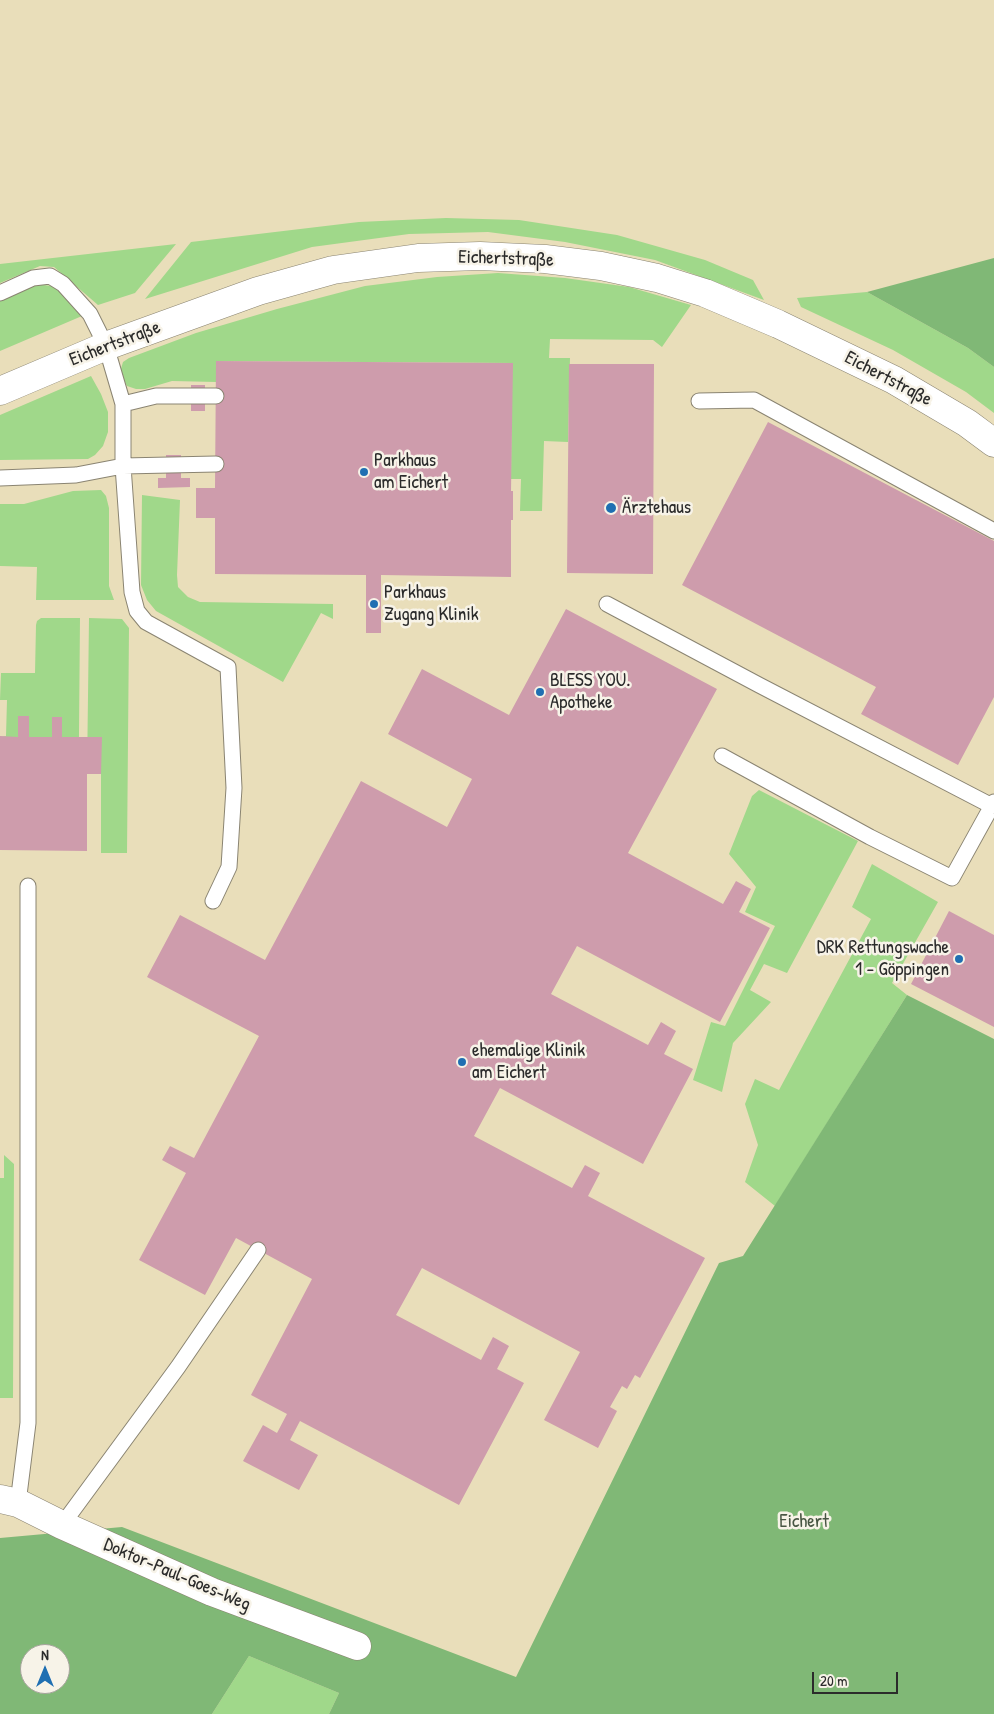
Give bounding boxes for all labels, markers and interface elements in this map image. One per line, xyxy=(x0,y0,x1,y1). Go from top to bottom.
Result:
street label: Eichertstraße xyxy=(458,246,554,272)
street label: Eichertstraße xyxy=(66,316,164,372)
street label: Eichertstraße xyxy=(840,346,936,412)
place label: Parkhaus am Eichert xyxy=(374,450,448,494)
marker: Parkhaus am Eichert xyxy=(358,466,370,478)
place label: Ärztehaus xyxy=(622,497,691,519)
marker: Ärztehaus xyxy=(604,501,618,515)
place label: Parkhaus Zugang Klinik xyxy=(384,582,479,626)
marker: Parkhaus Zugang Klinik xyxy=(368,598,380,610)
place label: BLESS YOU. Apotheke xyxy=(550,670,630,714)
marker: BLESS YOU. Apotheke xyxy=(534,686,546,698)
place label: DRK Rettungswache 1 - Göppingen xyxy=(817,937,949,981)
marker: DRK Rettungswache 1 - Göppingen xyxy=(953,953,965,965)
place label: ehemalige Klinik am Eichert xyxy=(472,1040,585,1084)
marker: ehemalige Klinik am Eichert xyxy=(456,1056,468,1068)
park label: Eichert xyxy=(779,1511,829,1533)
street label: Doktor-Paul-Goes-Weg xyxy=(100,1534,254,1616)
north arrow xyxy=(20,1644,70,1694)
text: N xyxy=(41,1645,49,1664)
scale bar xyxy=(814,1662,900,1694)
text: 20 m xyxy=(820,1670,847,1691)

